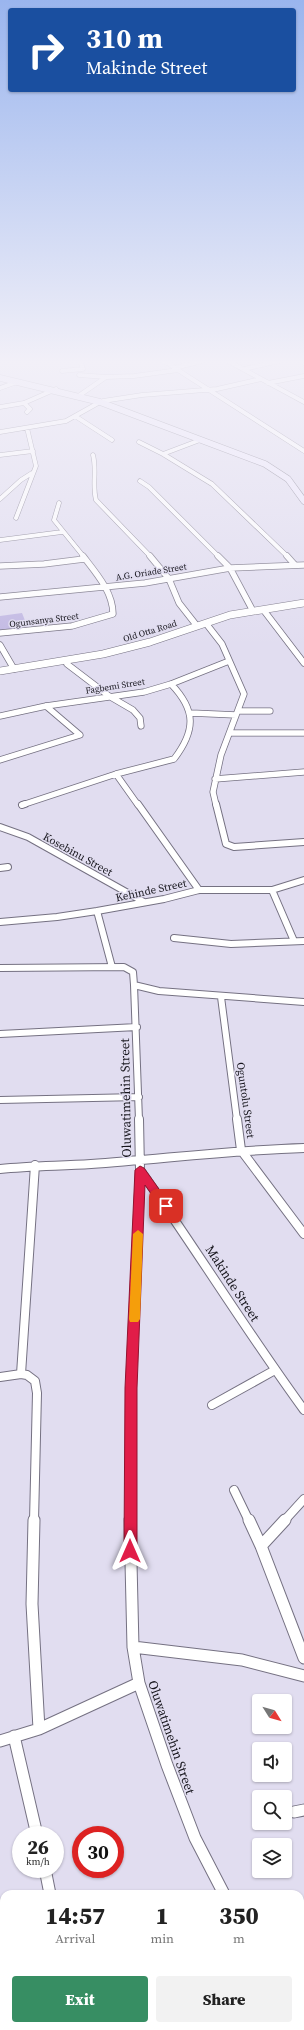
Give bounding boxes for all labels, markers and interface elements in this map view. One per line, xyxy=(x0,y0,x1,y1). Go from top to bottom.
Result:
text: 310 m xyxy=(86,19,163,57)
icon: right xyxy=(20,24,72,76)
text: Makinde Street xyxy=(86,55,207,80)
street label: A.G. Oriade Street xyxy=(115,560,187,584)
street label: Ogunsanya Street xyxy=(9,610,79,630)
street label: Old Otta Road xyxy=(122,617,178,645)
street label: Fagbemi Street xyxy=(85,675,146,697)
street label: Kosebinu Street xyxy=(40,829,115,880)
street label: Kehinde Street xyxy=(114,876,188,905)
street label: Oluwatimehin Street xyxy=(116,1038,135,1158)
street label: Oguntolu Street xyxy=(233,1061,258,1139)
pin xyxy=(149,1189,183,1223)
icon: arrive xyxy=(155,1195,177,1217)
street label: Makinde Street xyxy=(202,1242,264,1325)
position arrow xyxy=(109,1530,151,1572)
street label: Oluwatimehin Street xyxy=(144,1678,199,1797)
north arrow xyxy=(252,1694,292,1734)
map controls xyxy=(252,1694,292,1878)
button: sound xyxy=(252,1742,292,1782)
button: search xyxy=(252,1790,292,1830)
speed limit sign: 30 xyxy=(72,1826,124,1878)
text: 26 xyxy=(27,1833,49,1861)
button: layers xyxy=(252,1838,292,1878)
text: km/h xyxy=(26,1855,50,1868)
text: 14:57 xyxy=(45,1899,105,1932)
text: 1 xyxy=(156,1899,169,1932)
text: 350 xyxy=(219,1899,259,1932)
text: Arrival xyxy=(55,1930,95,1947)
text: min xyxy=(150,1930,174,1947)
text: m xyxy=(233,1930,245,1947)
button: Exit xyxy=(12,1976,148,2022)
button: Share xyxy=(156,1976,292,2022)

